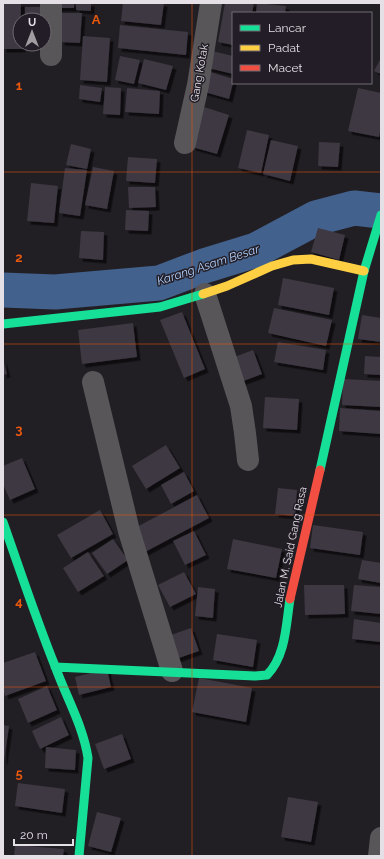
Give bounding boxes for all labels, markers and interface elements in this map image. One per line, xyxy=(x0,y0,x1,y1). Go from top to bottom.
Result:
north arrow xyxy=(12,12,52,52)
text: A xyxy=(92,12,101,27)
legend xyxy=(232,12,372,84)
text: U xyxy=(28,16,36,29)
text: Lancar xyxy=(268,21,307,35)
text: Padat xyxy=(268,41,300,55)
street label: Gang Kotak xyxy=(188,43,211,103)
text: Macet xyxy=(268,61,303,75)
text: 1 xyxy=(16,78,23,93)
water label: Karang Asam Besar xyxy=(155,242,262,288)
text: 2 xyxy=(15,250,23,265)
text: 3 xyxy=(15,422,23,437)
street label: Jalan M. Said Gang Rasa xyxy=(271,486,310,609)
text: 4 xyxy=(15,594,23,609)
text: 5 xyxy=(15,766,23,781)
scale bar xyxy=(14,821,73,847)
text: 20 m xyxy=(20,828,48,842)

